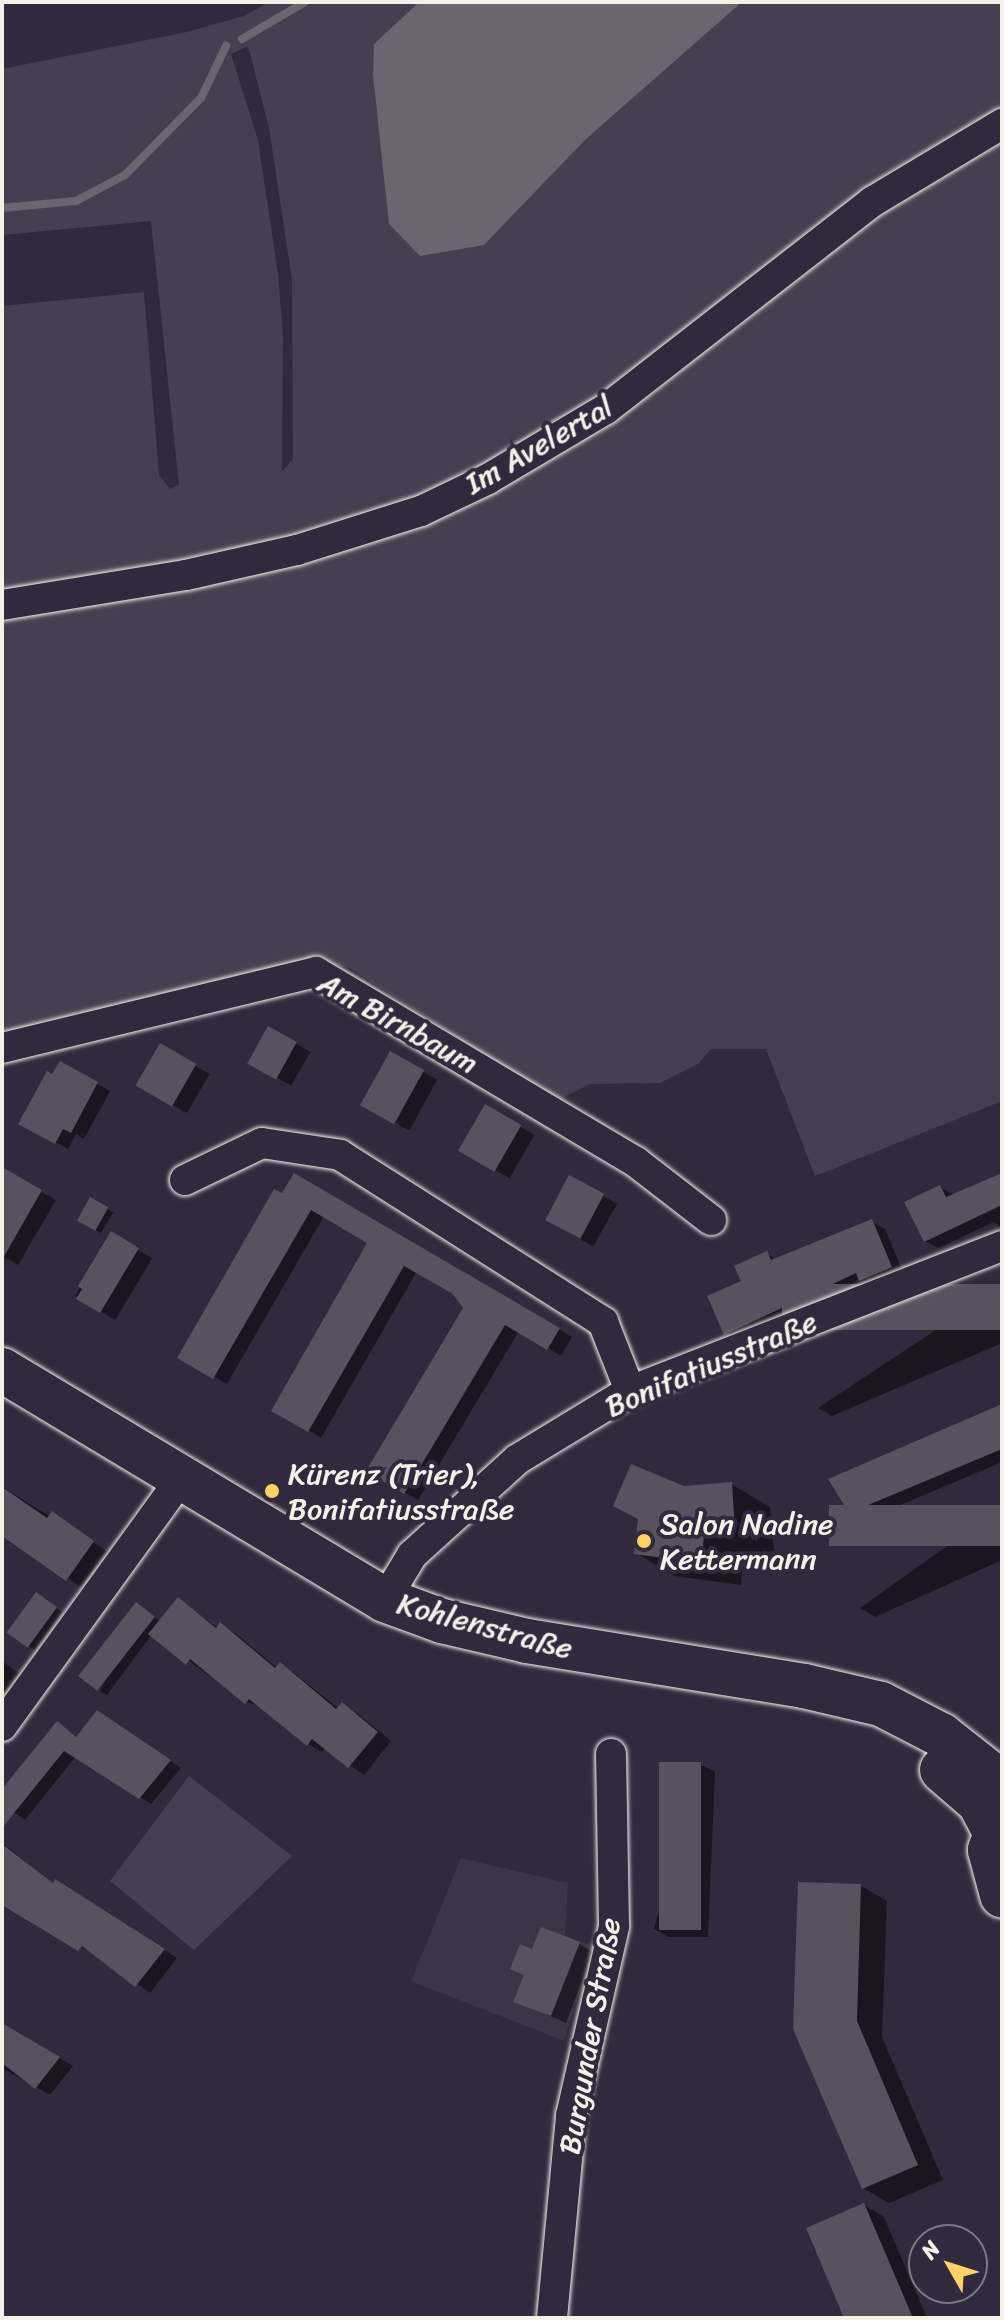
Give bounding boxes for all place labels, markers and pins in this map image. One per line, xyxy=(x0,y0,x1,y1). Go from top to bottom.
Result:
place label: Kürenz (Trier), Bonifatiusstraße xyxy=(288,1456,514,1526)
marker: Kürenz (Trier), Bonifatiusstraße xyxy=(263,1482,281,1500)
place label: Salon Nadine Kettermann xyxy=(660,1506,832,1576)
marker: Salon Nadine Kettermann xyxy=(635,1532,653,1550)

